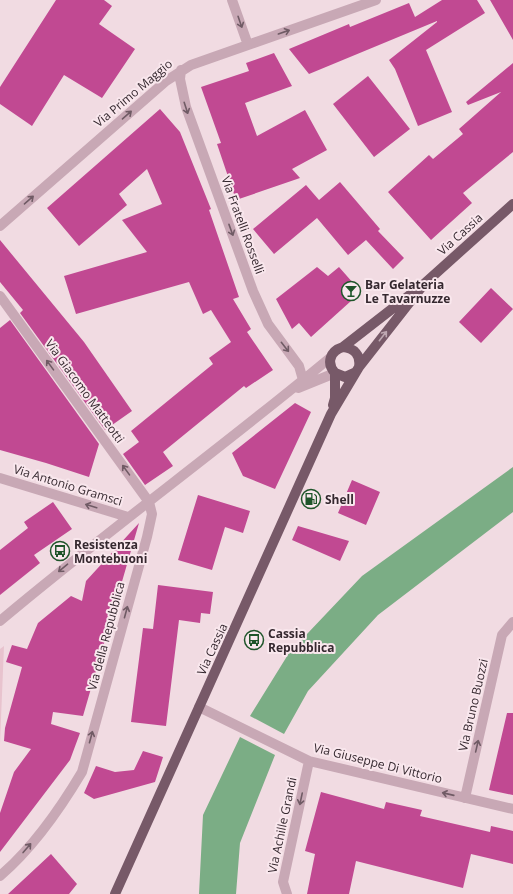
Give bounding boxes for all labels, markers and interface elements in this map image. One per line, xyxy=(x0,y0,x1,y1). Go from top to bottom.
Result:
one-way arrow xyxy=(237,16,244,29)
one-way arrow xyxy=(278,27,290,35)
street label: Via Primo Maggio xyxy=(90,55,176,131)
one-way arrow xyxy=(183,101,190,114)
one-way arrow xyxy=(122,110,133,119)
street label: Via Fratelli Rosselli xyxy=(217,174,269,276)
one-way arrow xyxy=(24,196,34,205)
street label: Via Cassia xyxy=(434,209,486,259)
one-way arrow xyxy=(228,223,236,235)
place label: Bar Gelateria Le Tavarnuzze xyxy=(365,276,450,307)
bar icon: Bar Gelateria Le Tavarnuzze xyxy=(340,280,362,302)
one-way arrow xyxy=(378,331,387,342)
street label: Via Giacomo Matteotti xyxy=(42,336,128,446)
one-way arrow xyxy=(280,342,289,353)
one-way arrow xyxy=(46,359,54,370)
street label: Via Antonio Gramsci xyxy=(11,460,125,510)
one-way arrow xyxy=(122,465,131,476)
fuel station icon: Shell xyxy=(300,488,322,510)
place label: Shell xyxy=(325,491,354,508)
one-way arrow xyxy=(85,502,98,509)
place label: Resistenza Montebuoni xyxy=(74,536,147,567)
bus stop icon: Resistenza Montebuoni xyxy=(49,540,71,562)
one-way arrow xyxy=(58,563,68,572)
street label: Via della Repubblica xyxy=(83,580,129,692)
one-way arrow xyxy=(123,606,130,619)
street label: Via Cassia xyxy=(193,620,231,678)
place label: Cassia Repubblica xyxy=(268,625,334,656)
bus stop icon: Cassia Repubblica xyxy=(243,629,265,651)
street label: Via Bruno Buozzi xyxy=(454,657,492,753)
one-way arrow xyxy=(88,731,96,744)
street label: Via Giuseppe Di Vittorio xyxy=(312,739,444,787)
one-way arrow xyxy=(473,740,481,753)
street label: Via Achille Grandi xyxy=(264,775,300,875)
one-way arrow xyxy=(442,789,455,797)
one-way arrow xyxy=(296,792,304,805)
one-way arrow xyxy=(23,843,32,853)

